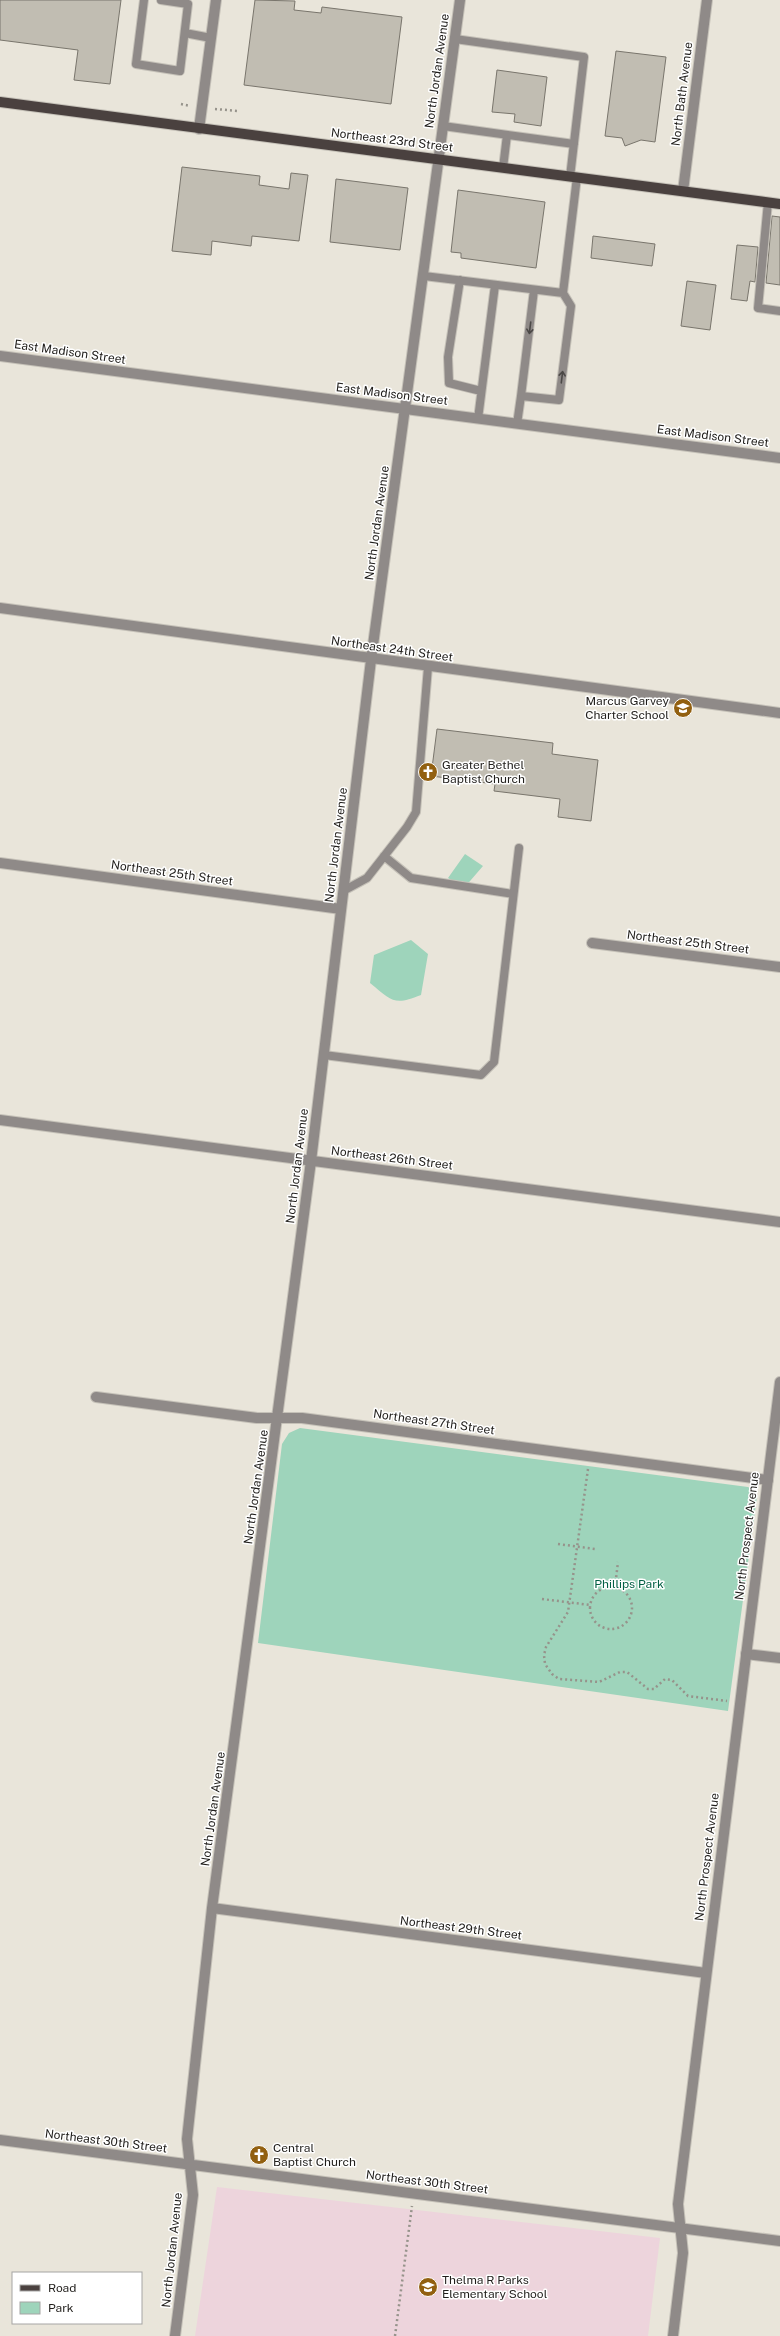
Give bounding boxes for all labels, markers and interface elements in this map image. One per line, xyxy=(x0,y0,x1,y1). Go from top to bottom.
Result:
street label: North Jordan Avenue xyxy=(422,13,452,129)
street label: North Bath Avenue xyxy=(669,41,695,147)
street label: Northeast 23rd Street xyxy=(330,126,454,154)
one-way arrow xyxy=(526,321,533,334)
street label: East Madison Street xyxy=(13,337,127,367)
one-way arrow xyxy=(558,371,566,384)
street label: East Madison Street xyxy=(335,380,449,408)
street label: East Madison Street xyxy=(656,422,770,450)
street label: North Jordan Avenue xyxy=(362,465,392,581)
street label: Northeast 24th Street xyxy=(330,634,454,665)
place label: Marcus Garvey Charter School xyxy=(585,694,670,722)
school or university icon: Marcus Garvey Charter School xyxy=(672,697,694,719)
place label: Greater Bethel Baptist Church xyxy=(442,758,525,786)
church icon: Greater Bethel Baptist Church xyxy=(417,761,439,783)
street label: North Jordan Avenue xyxy=(322,787,350,903)
street label: Northeast 25th Street xyxy=(110,858,234,889)
street label: Northeast 25th Street xyxy=(626,928,750,956)
street label: North Jordan Avenue xyxy=(283,1108,311,1224)
street label: Northeast 26th Street xyxy=(330,1144,454,1172)
street label: Northeast 27th Street xyxy=(372,1407,496,1438)
street label: North Jordan Avenue xyxy=(241,1429,271,1545)
street label: North Prospect Avenue xyxy=(732,1471,762,1601)
park label: Phillips Park xyxy=(594,1577,664,1591)
street label: North Jordan Avenue xyxy=(198,1751,228,1867)
street label: North Prospect Avenue xyxy=(692,1792,722,1922)
street label: Northeast 29th Street xyxy=(399,1914,523,1942)
street label: Northeast 30th Street xyxy=(44,2127,168,2155)
place label: Central Baptist Church xyxy=(273,2141,356,2169)
church icon: Central Baptist Church xyxy=(248,2144,270,2166)
street label: Northeast 30th Street xyxy=(365,2168,489,2196)
street label: North Jordan Avenue xyxy=(159,2192,185,2308)
legend xyxy=(12,2272,142,2324)
place label: Thelma R Parks Elementary School xyxy=(442,2273,548,2301)
school or university icon: Thelma R Parks Elementary School xyxy=(417,2276,439,2298)
text: Road xyxy=(48,2281,76,2295)
text: Park xyxy=(48,2301,74,2315)

